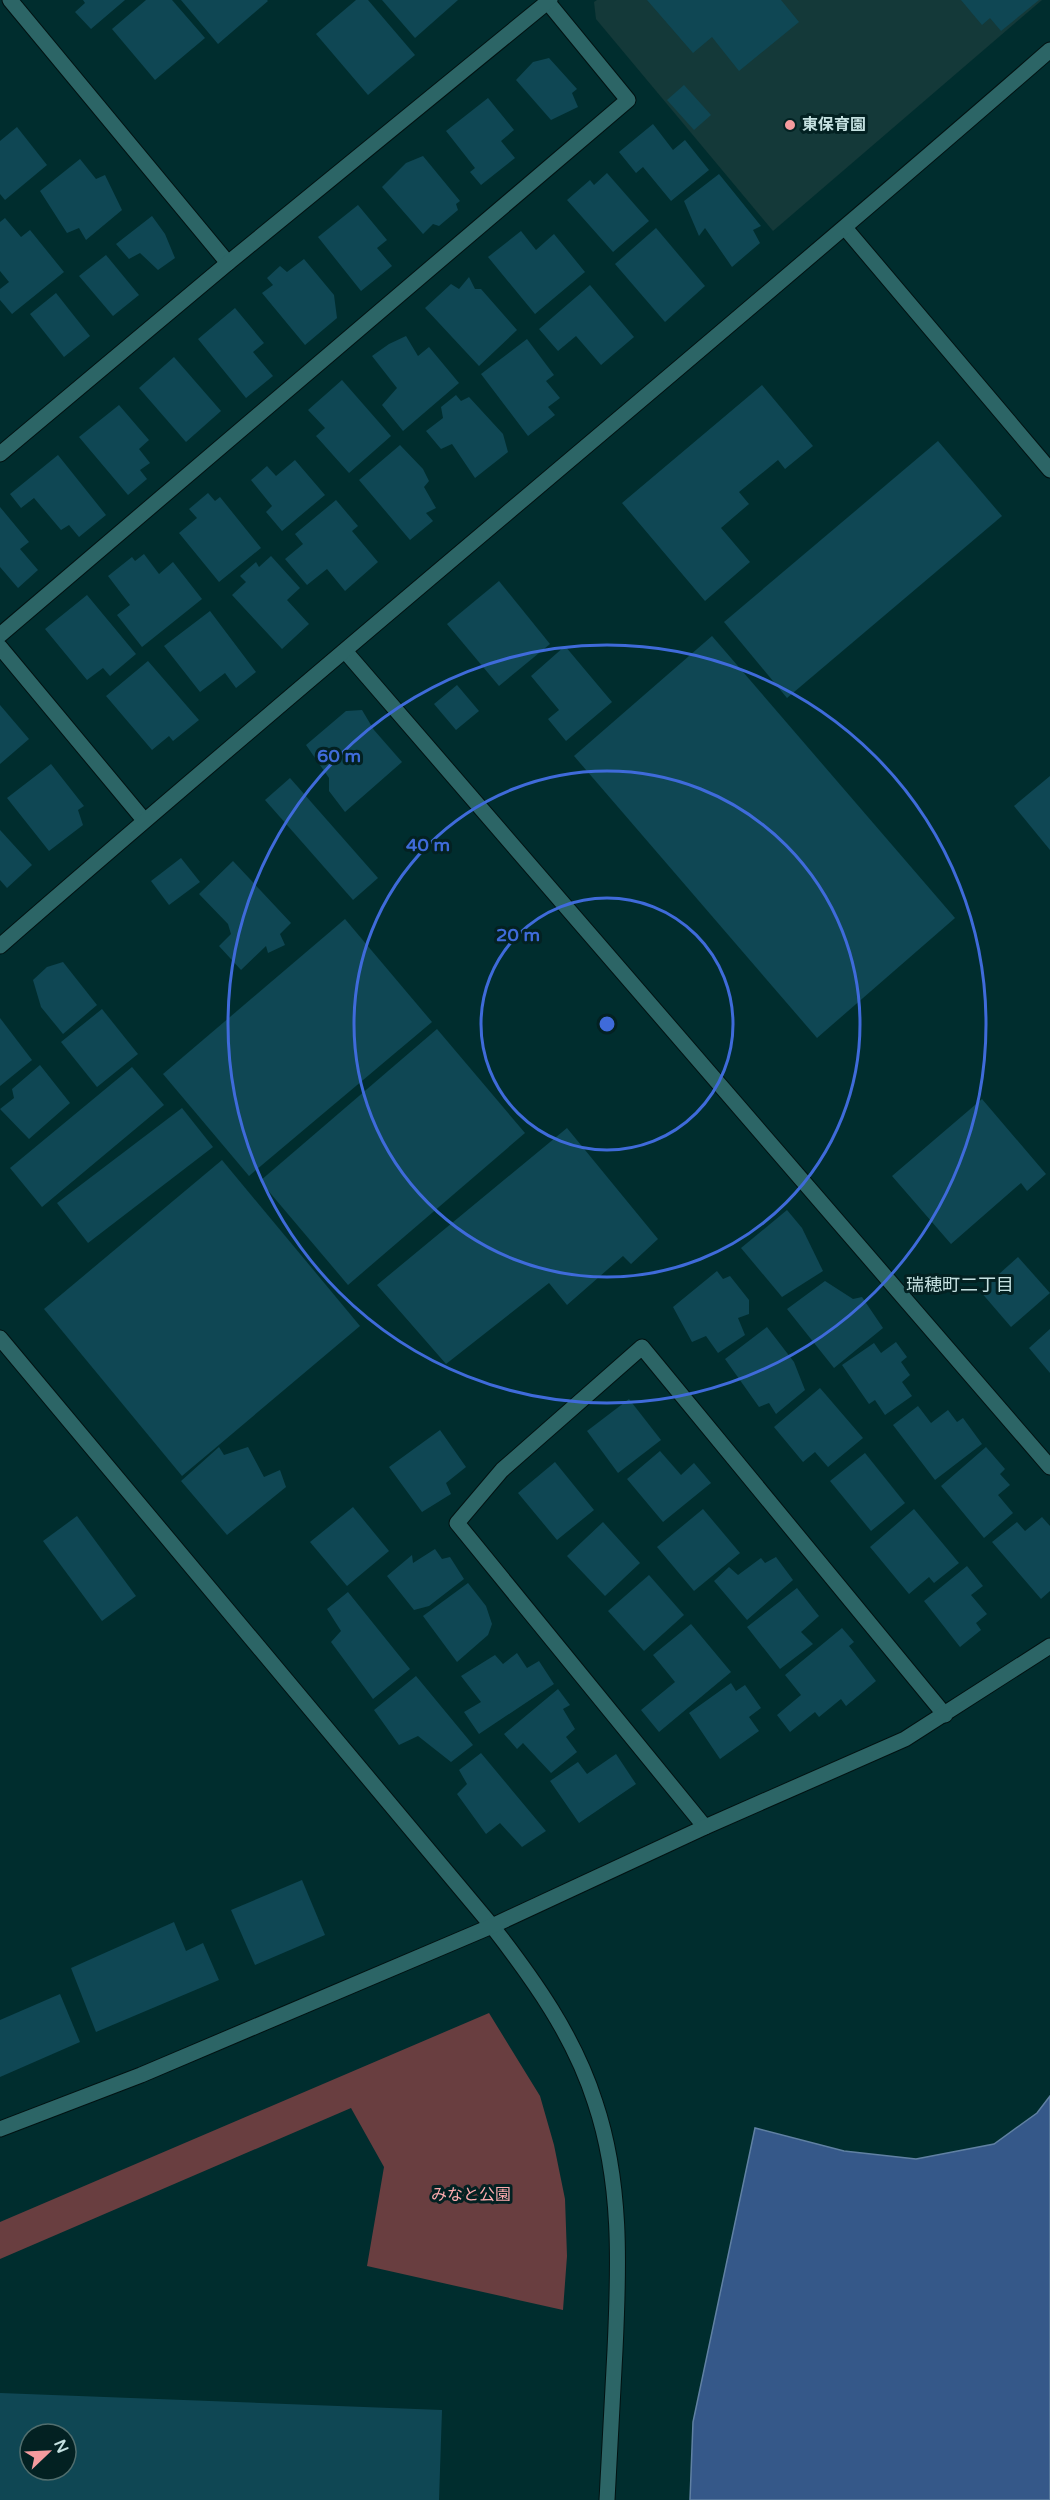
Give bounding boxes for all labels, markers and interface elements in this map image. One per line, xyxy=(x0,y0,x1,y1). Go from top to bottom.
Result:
place label: 東保育園 xyxy=(802,115,866,135)
marker: 東保育園 xyxy=(783,118,797,132)
text: 60 m xyxy=(317,745,361,767)
text: 40 m xyxy=(406,834,450,856)
text: 20 m xyxy=(496,924,540,946)
centre of rings xyxy=(597,1014,617,1034)
district label: 瑞穂町二丁目 xyxy=(906,1274,1014,1296)
park label: みなと公園 xyxy=(431,2185,511,2205)
north arrow xyxy=(18,2422,78,2482)
text: N xyxy=(49,2437,73,2456)

